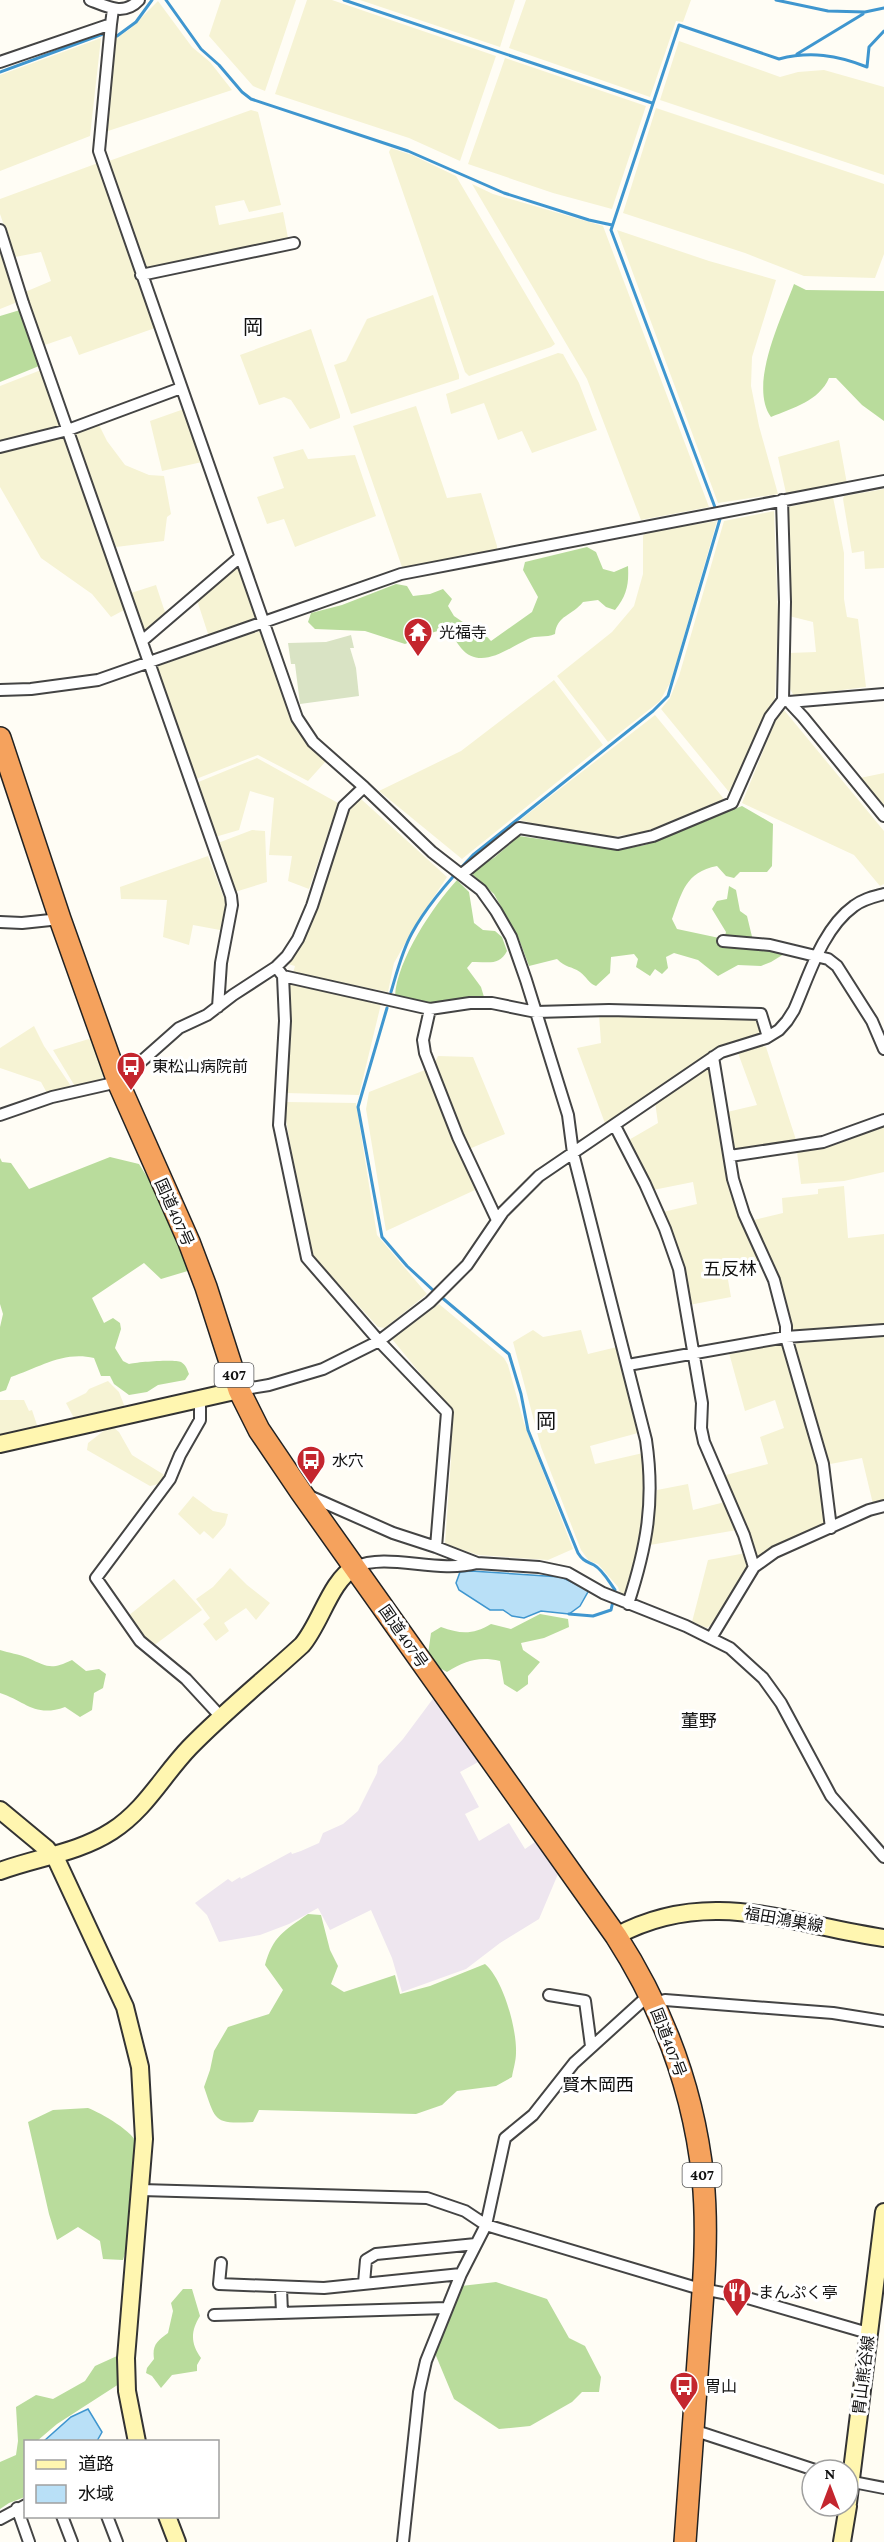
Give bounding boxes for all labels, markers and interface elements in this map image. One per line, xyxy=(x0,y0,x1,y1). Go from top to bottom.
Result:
district label: 岡 xyxy=(243,316,263,338)
temple icon: 光福寺 xyxy=(402,616,434,658)
place label: 光福寺 xyxy=(439,624,487,641)
bus stop icon: 東松山病院前 xyxy=(115,1050,147,1092)
place label: 東松山病院前 xyxy=(152,1058,248,1075)
street label: 国道407号 xyxy=(152,1176,197,1249)
district label: 五反林 xyxy=(703,1259,757,1279)
road number: 407 xyxy=(214,1363,254,1387)
district label: 岡 xyxy=(536,1410,556,1432)
bus stop icon: 水穴 xyxy=(295,1444,327,1486)
place label: 水穴 xyxy=(332,1452,364,1469)
street label: 国道407号 xyxy=(376,1602,431,1671)
district label: 董野 xyxy=(681,1711,717,1731)
street label: 福田鴻巣線 xyxy=(743,1904,825,1935)
street label: 国道407号 xyxy=(648,2005,689,2079)
district label: 賢木岡西 xyxy=(562,2075,634,2095)
road number: 407 xyxy=(682,2163,722,2187)
restaurant icon: まんぷく亭 xyxy=(721,2276,753,2318)
place label: まんぷく亭 xyxy=(758,2284,838,2301)
street label: 胄山熊谷線 xyxy=(850,2334,877,2416)
bus stop icon: 冑山 xyxy=(668,2370,700,2412)
place label: 冑山 xyxy=(705,2378,737,2395)
legend xyxy=(24,2440,219,2518)
text: 道路 xyxy=(78,2454,114,2474)
north arrow xyxy=(800,2458,860,2518)
text: N xyxy=(825,2465,836,2482)
text: 水域 xyxy=(78,2484,114,2504)

